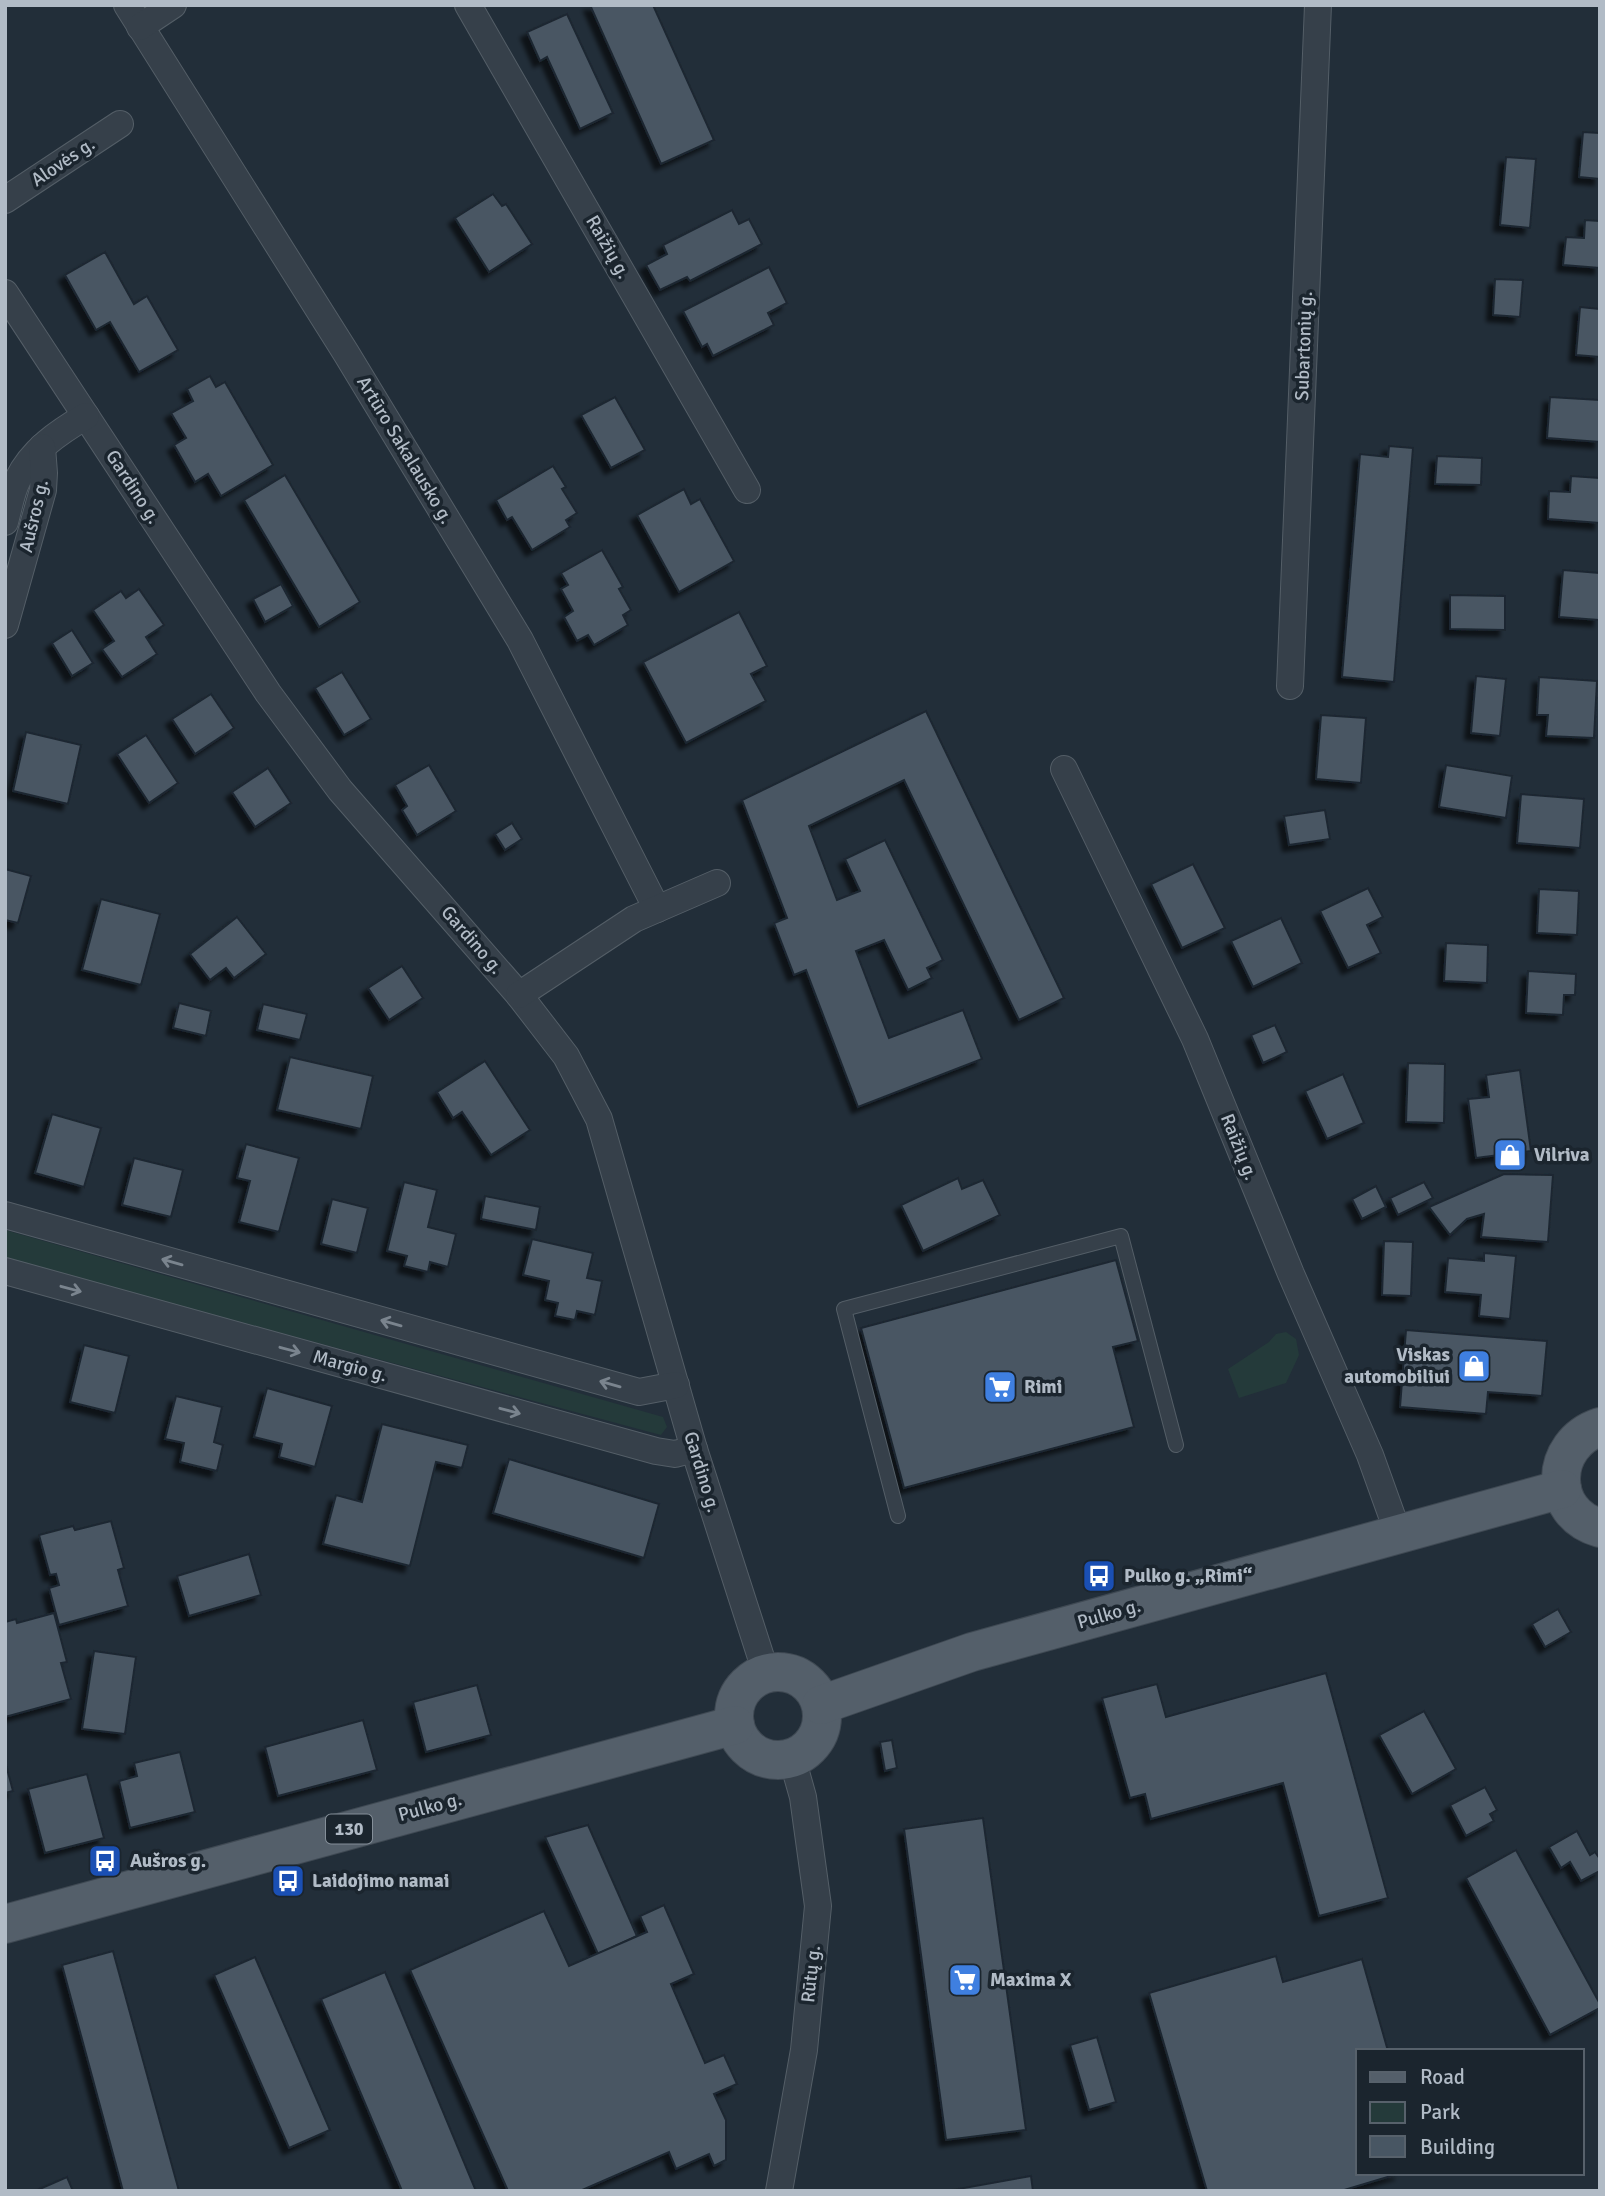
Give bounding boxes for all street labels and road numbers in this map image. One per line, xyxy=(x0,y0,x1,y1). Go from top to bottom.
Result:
street label: Alovės g. xyxy=(26,132,100,192)
street label: Raižių g. xyxy=(580,211,636,283)
street label: Subartonių g. xyxy=(1290,291,1318,401)
street label: Artūro Sakalausko g. xyxy=(351,372,459,528)
street label: Gardino g. xyxy=(100,446,166,528)
street label: Aušros g. xyxy=(14,477,54,555)
street label: Gardino g. xyxy=(436,901,508,979)
street label: Raižių g. xyxy=(1215,1110,1263,1184)
street label: Margio g. xyxy=(310,1345,390,1387)
street label: Gardino g. xyxy=(678,1429,726,1515)
street label: Pulko g. xyxy=(1075,1594,1143,1634)
street label: Pulko g. xyxy=(396,1787,464,1827)
road number: 130 xyxy=(326,1814,372,1843)
street label: Rūtų g. xyxy=(796,1944,826,2004)

